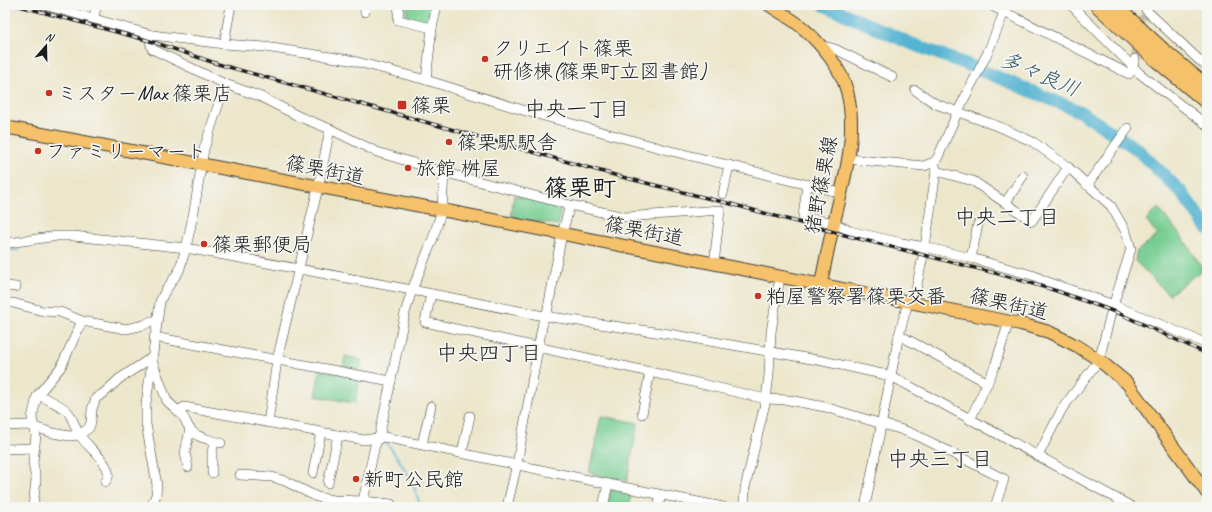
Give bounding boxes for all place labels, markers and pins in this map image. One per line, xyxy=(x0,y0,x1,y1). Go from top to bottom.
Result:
place label: クリエイト篠栗 研修棟(篠栗町立図書館) xyxy=(493,36,708,84)
marker: クリエイト篠栗 研修棟(篠栗町立図書館) xyxy=(480,54,490,64)
place label: ミスターMax 篠栗店 xyxy=(57,81,232,106)
marker: ミスターMax 篠栗店 xyxy=(44,88,54,98)
place label: 篠栗 xyxy=(411,93,451,118)
marker: 篠栗 xyxy=(396,99,408,111)
place label: 篠栗駅駅舎 xyxy=(457,130,557,155)
marker: 篠栗駅駅舎 xyxy=(444,137,454,147)
place label: ファミリーマート xyxy=(46,139,206,164)
marker: ファミリーマート xyxy=(33,146,43,156)
place label: 旅館 桝屋 xyxy=(416,156,501,181)
marker: 旅館 桝屋 xyxy=(403,163,413,173)
place label: 篠栗郵便局 xyxy=(212,232,312,257)
marker: 篠栗郵便局 xyxy=(199,239,209,249)
place label: 粕屋警察署篠栗交番 xyxy=(766,284,946,309)
marker: 粕屋警察署篠栗交番 xyxy=(753,291,763,301)
place label: 新町公民館 xyxy=(364,467,464,492)
marker: 新町公民館 xyxy=(351,474,361,484)

